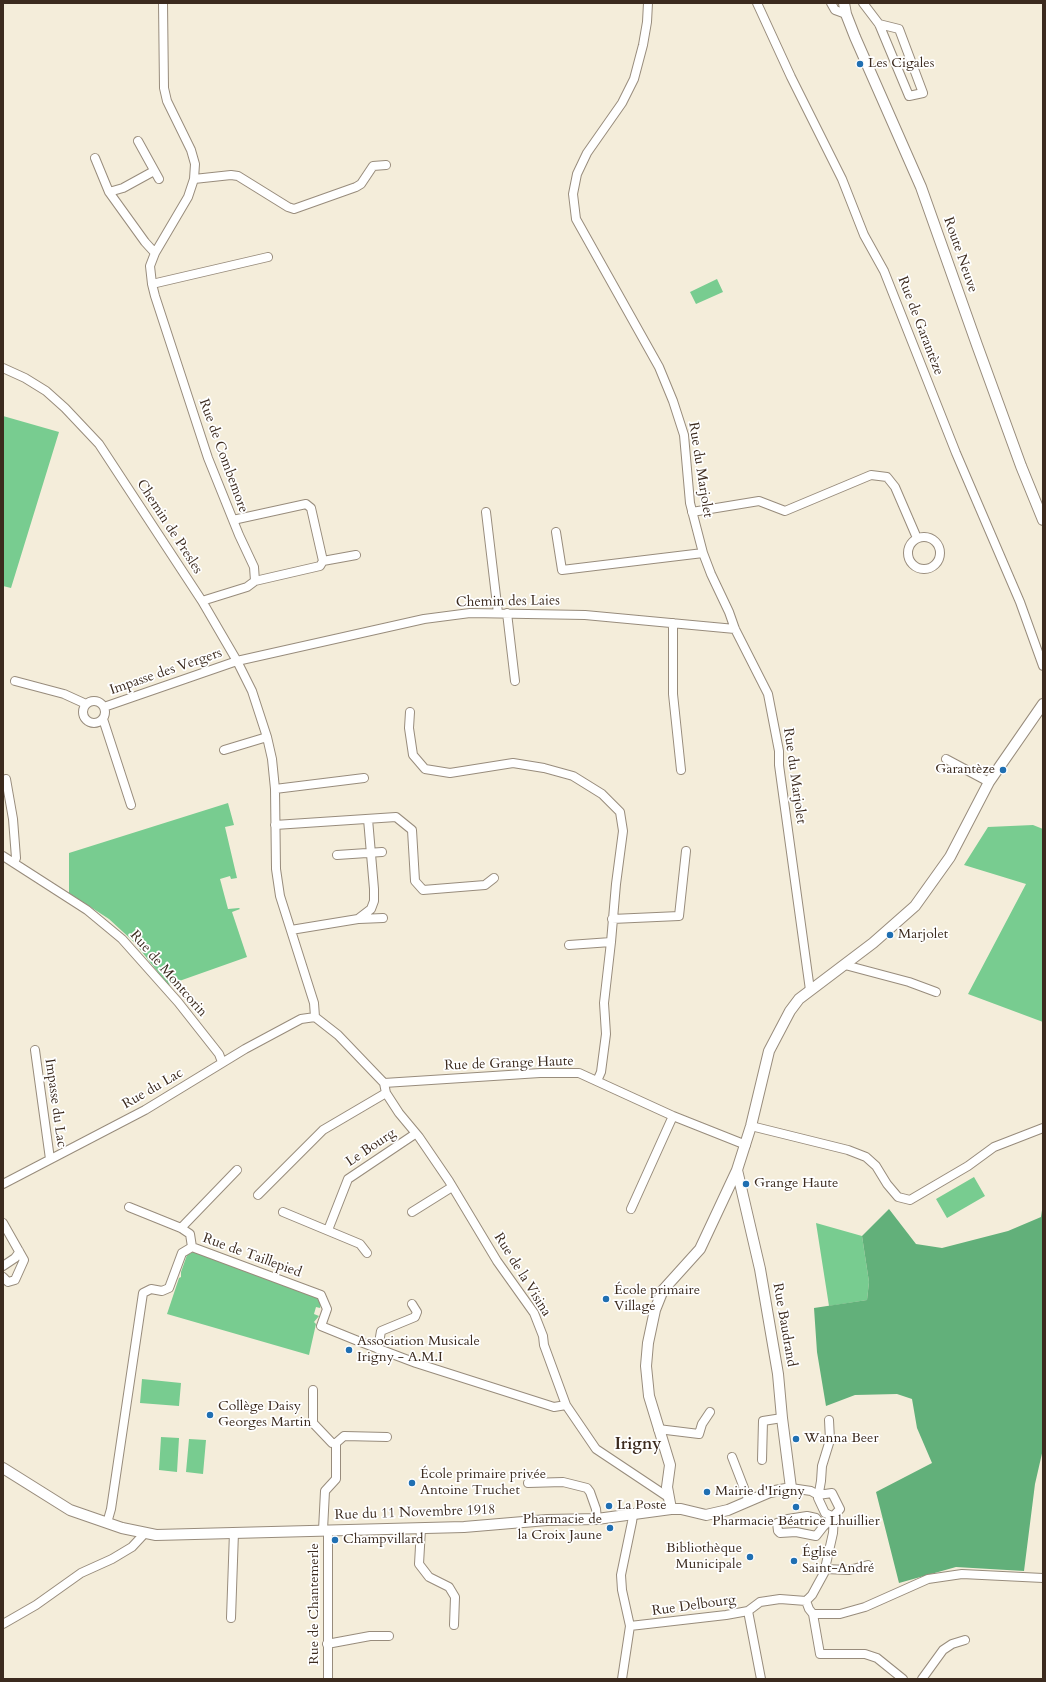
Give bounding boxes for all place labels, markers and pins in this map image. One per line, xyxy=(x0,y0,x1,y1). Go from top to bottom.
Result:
place label: Les Cigales xyxy=(868,56,934,72)
marker: Les Cigales xyxy=(855,59,865,69)
place label: Garantèze xyxy=(935,762,995,778)
marker: Garantèze xyxy=(998,765,1008,775)
place label: Marjolet xyxy=(898,927,948,943)
marker: Marjolet xyxy=(885,930,895,940)
place label: Grange Haute xyxy=(754,1176,838,1192)
marker: Grange Haute xyxy=(741,1179,751,1189)
place label: École primaire Village xyxy=(614,1283,700,1316)
marker: École primaire Village xyxy=(601,1294,611,1304)
place label: Association Musicale Irigny - A.M.I xyxy=(357,1334,480,1366)
marker: Association Musicale Irigny - A.M.I xyxy=(344,1345,354,1355)
place label: Collège Daisy Georges Martin xyxy=(218,1399,311,1432)
marker: Collège Daisy Georges Martin xyxy=(205,1410,215,1420)
place label: Wanna Beer xyxy=(804,1431,879,1447)
marker: Wanna Beer xyxy=(791,1434,801,1444)
place label: École primaire privée Antoine Truchet xyxy=(420,1467,546,1500)
marker: École primaire privée Antoine Truchet xyxy=(407,1478,417,1488)
place label: Mairie d'Irigny xyxy=(715,1484,805,1500)
marker: Mairie d'Irigny xyxy=(702,1487,712,1497)
place label: La Poste xyxy=(617,1498,667,1514)
marker: La Poste xyxy=(604,1501,614,1511)
marker: Pharmacie Béatrice Lhuillier xyxy=(791,1502,801,1512)
place label: Pharmacie de la Croix Jaune xyxy=(518,1512,602,1544)
place label: Pharmacie Béatrice Lhuillier xyxy=(712,1514,880,1530)
marker: Pharmacie de la Croix Jaune xyxy=(605,1523,615,1533)
place label: Champvillard xyxy=(343,1532,423,1548)
marker: Champvillard xyxy=(330,1535,340,1545)
place label: Bibliothèque Municipale xyxy=(666,1541,742,1574)
place label: Église Saint-André xyxy=(802,1545,874,1578)
marker: Bibliothèque Municipale xyxy=(745,1552,755,1562)
marker: Église Saint-André xyxy=(789,1556,799,1566)

